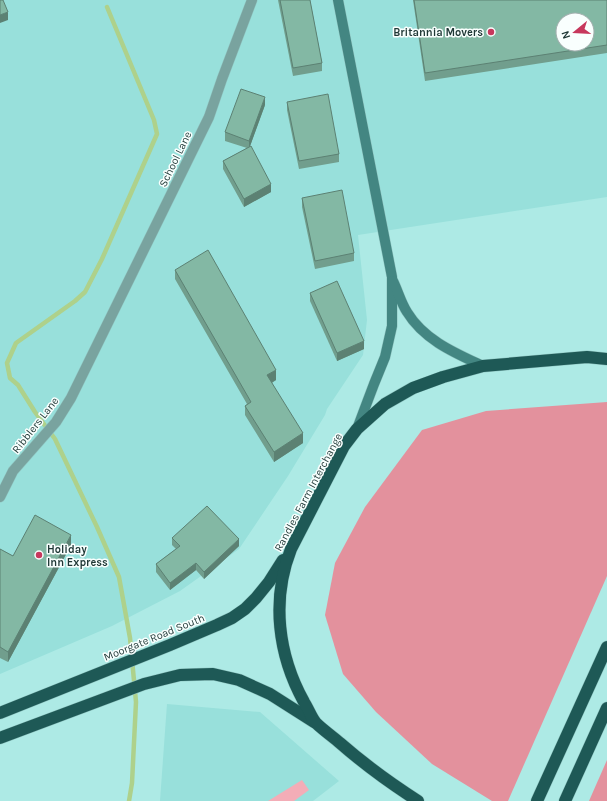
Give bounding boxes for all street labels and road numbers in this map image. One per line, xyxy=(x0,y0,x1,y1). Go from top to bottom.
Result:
street label: School Lane xyxy=(156,129,195,189)
street label: Ribblers Lane xyxy=(9,394,62,456)
street label: Randles Farm Interchange xyxy=(272,431,345,553)
street label: Moorgate Road South xyxy=(102,611,207,664)

